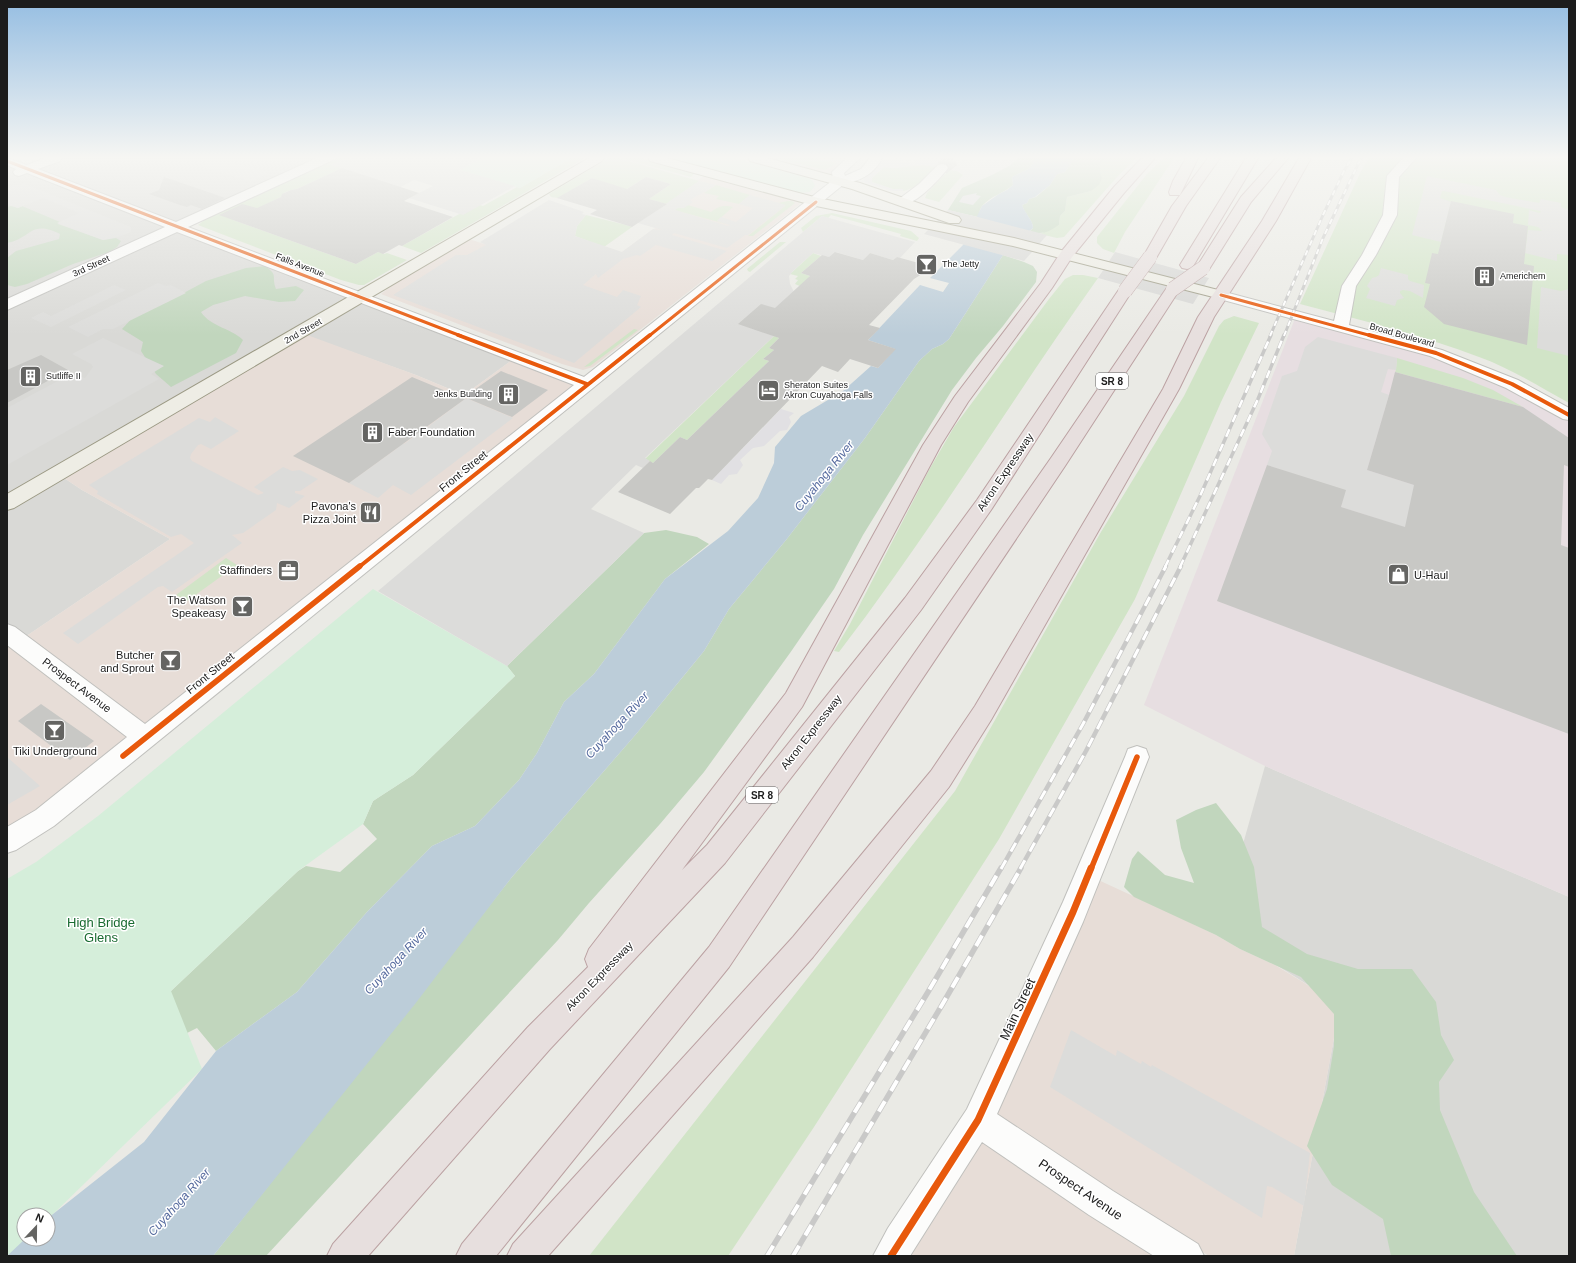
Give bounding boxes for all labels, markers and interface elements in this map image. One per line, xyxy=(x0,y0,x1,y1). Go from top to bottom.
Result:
street label: Falls Avenue xyxy=(274,251,326,279)
bar icon: The Jetty xyxy=(914,251,940,277)
street label: 3rd Street xyxy=(71,253,111,279)
place label: The Jetty xyxy=(942,259,980,269)
building icon: Americhem xyxy=(1472,263,1498,289)
place label: Americhem xyxy=(1500,271,1546,281)
street label: 2nd Street xyxy=(283,316,324,346)
street label: Broad Boulevard xyxy=(1368,321,1436,349)
building icon: Sutliffe II xyxy=(18,363,44,389)
place label: Sutliffe II xyxy=(46,371,81,381)
road number: SR 8 xyxy=(1096,373,1128,389)
hotel icon: Sheraton Suites Akron Cuyahoga Falls xyxy=(756,377,782,403)
place label: Sheraton Suites Akron Cuyahoga Falls xyxy=(784,380,873,400)
building icon: Jenks Building xyxy=(495,381,521,407)
place label: Jenks Building xyxy=(434,389,492,399)
building icon: Faber Foundation xyxy=(360,419,386,445)
place label: Faber Foundation xyxy=(388,426,475,438)
street label: Akron Expressway xyxy=(975,430,1036,513)
water label: Cuyahoga River xyxy=(791,437,857,514)
street label: Front Street xyxy=(437,448,489,494)
restaurant icon: Pavona's Pizza Joint xyxy=(358,499,384,525)
place label: Pavona's Pizza Joint xyxy=(303,500,356,525)
office icon: Staffinders xyxy=(275,557,301,583)
shop icon: U-Haul xyxy=(1385,562,1411,588)
place label: Staffinders xyxy=(220,564,272,576)
place label: U-Haul xyxy=(1414,569,1448,581)
bar icon: The Watson Speakeasy xyxy=(229,593,255,619)
place label: The Watson Speakeasy xyxy=(167,594,226,619)
bar icon: Butcher and Sprout xyxy=(157,648,183,674)
place label: Butcher and Sprout xyxy=(100,649,154,674)
street label: Front Street xyxy=(184,650,236,696)
street label: Prospect Avenue xyxy=(40,655,114,715)
water label: Cuyahoga River xyxy=(583,688,652,761)
street label: Akron Expressway xyxy=(778,692,844,772)
bar icon: Tiki Underground xyxy=(42,718,68,744)
place label: Tiki Underground xyxy=(13,745,97,757)
road number: SR 8 xyxy=(746,787,778,803)
park label: High Bridge Glens xyxy=(67,915,135,945)
water label: Cuyahoga River xyxy=(362,924,431,997)
street label: Akron Expressway xyxy=(563,939,635,1013)
street label: Main Street xyxy=(997,976,1038,1043)
street label: Prospect Avenue xyxy=(1036,1156,1126,1223)
water label: Cuyahoga River xyxy=(145,1165,214,1239)
north arrow xyxy=(16,1207,56,1247)
text: N xyxy=(34,1211,46,1225)

